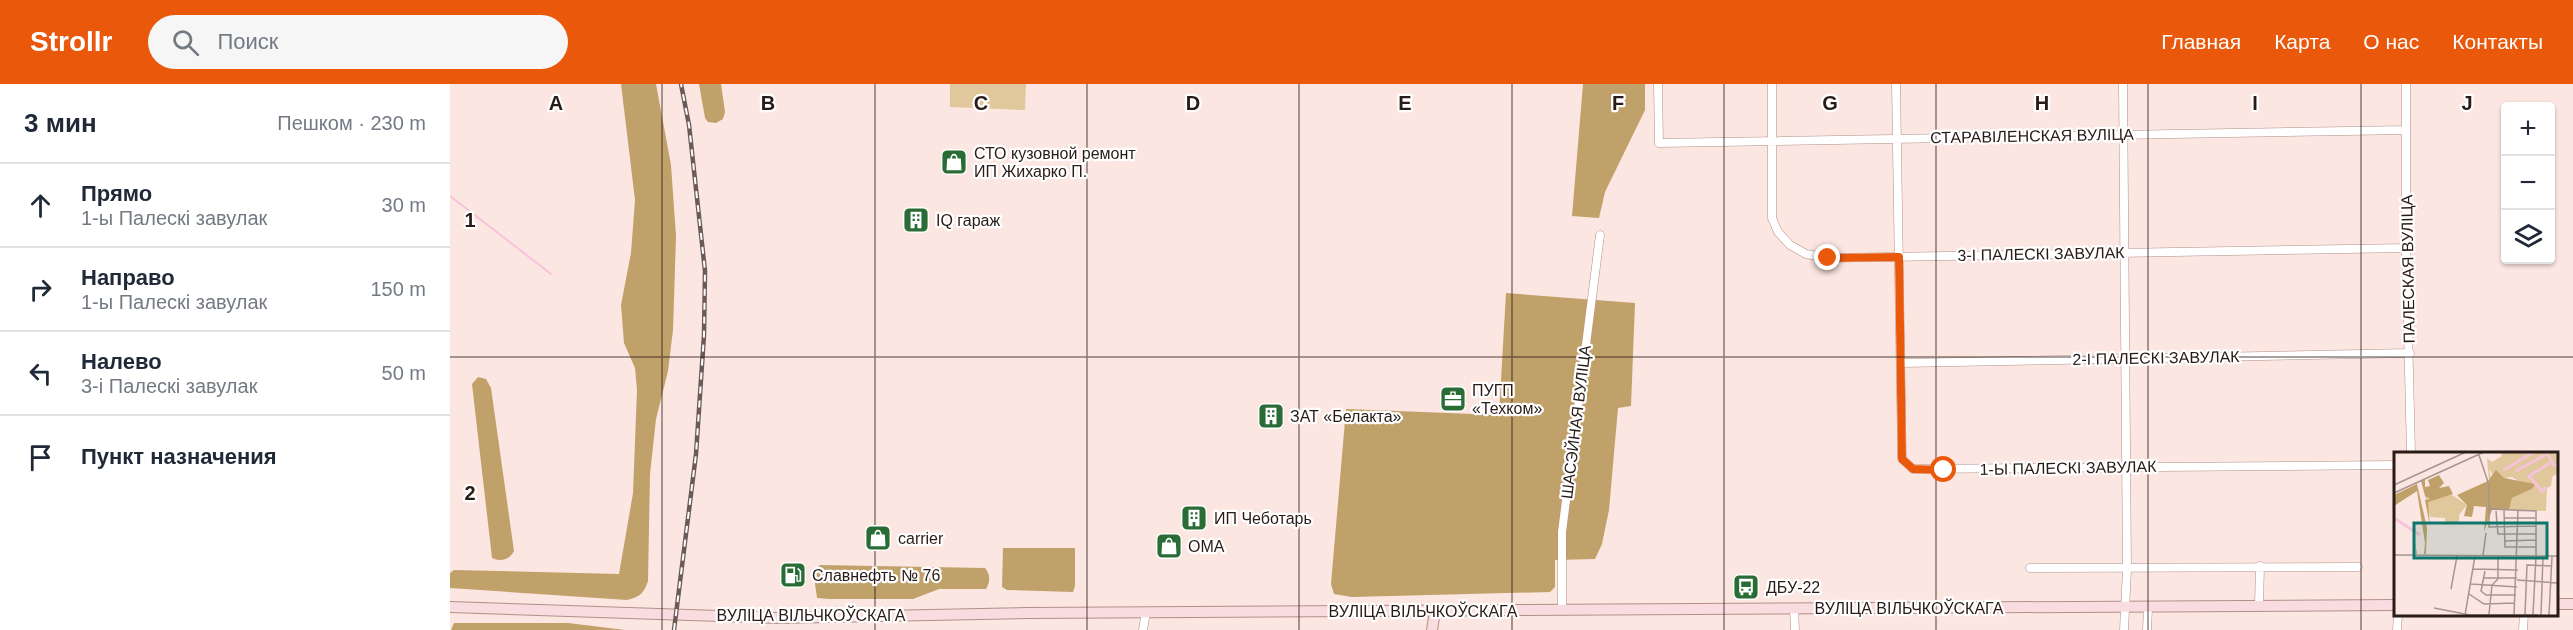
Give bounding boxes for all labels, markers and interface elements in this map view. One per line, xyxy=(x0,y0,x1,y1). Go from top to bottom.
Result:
search box xyxy=(148,15,568,69)
text: Strollr xyxy=(30,26,112,57)
icon: search xyxy=(169,26,202,59)
text: Поиск xyxy=(217,29,278,54)
text: Главная xyxy=(2161,30,2241,53)
text: Карта xyxy=(2274,30,2330,53)
text: О нас xyxy=(2363,30,2419,53)
text: Контакты xyxy=(2452,30,2543,53)
text: A xyxy=(549,92,563,114)
text: B xyxy=(761,92,775,114)
text: C xyxy=(974,92,988,114)
text: D xyxy=(1186,92,1200,114)
text: E xyxy=(1398,92,1412,114)
text: F xyxy=(1612,92,1624,114)
text: G xyxy=(1822,92,1838,114)
text: H xyxy=(2035,92,2049,114)
text: I xyxy=(2252,92,2258,114)
text: J xyxy=(2461,92,2473,114)
map controls xyxy=(2501,102,2555,264)
button: + xyxy=(2501,102,2555,156)
text: 3 мин xyxy=(24,108,97,138)
text: Пешком · 230 m xyxy=(277,112,426,134)
street label: СТАРАВІЛЕНСКАЯ ВУЛІЦА xyxy=(1930,126,2134,146)
place label: СТО кузовной ремонт ИП Жихарко П. xyxy=(974,145,1136,180)
shop icon: СТО кузовной ремонт ИП Жихарко П. xyxy=(939,147,969,177)
button: − xyxy=(2501,156,2555,210)
text: Прямо xyxy=(81,181,152,206)
icon: ahead xyxy=(24,189,57,222)
text: 30 m xyxy=(382,194,426,216)
street label: ПАЛЕСКАЯ ВУЛІЦА xyxy=(2398,194,2418,343)
building icon: IQ гараж xyxy=(901,205,931,235)
text: 1-ы Палескі завулак xyxy=(81,207,267,229)
text: 1 xyxy=(464,209,476,231)
button: layers xyxy=(2501,210,2555,264)
place label: IQ гараж xyxy=(936,212,1001,229)
route end xyxy=(1814,244,1840,270)
street label: 3-І ПАЛЕСКІ ЗАВУЛАК xyxy=(1957,244,2125,264)
text: Направо xyxy=(81,265,175,290)
icon: right xyxy=(24,273,57,306)
text: 150 m xyxy=(370,278,426,300)
text: 1-ы Палескі завулак xyxy=(81,291,267,313)
street label: ШАСЭЙНАЯ ВУЛІЦА xyxy=(1557,344,1594,500)
street label: 2-І ПАЛЕСКІ ЗАВУЛАК xyxy=(2072,348,2240,368)
text: Налево xyxy=(81,349,162,374)
icon: left xyxy=(24,357,57,390)
text: 50 m xyxy=(382,362,426,384)
text: 3-і Палескі завулак xyxy=(81,375,257,397)
place label: ПУГП «Техком» xyxy=(1472,382,1542,417)
office icon: ПУГП «Техком» xyxy=(1438,384,1468,414)
building icon: ЗАТ «Белакта» xyxy=(1256,401,1286,431)
place label: ЗАТ «Белакта» xyxy=(1290,408,1402,425)
icon: arrive xyxy=(24,441,57,474)
text: Пункт назначения xyxy=(81,444,277,469)
inset map xyxy=(2394,452,2558,615)
route start xyxy=(1930,456,1956,482)
street label: 1-Ы ПАЛЕСКІ ЗАВУЛАК xyxy=(1979,458,2157,478)
text: 2 xyxy=(464,482,476,504)
building icon: ИП Чеботарь xyxy=(1179,503,1209,533)
place label: ИП Чеботарь xyxy=(1214,510,1312,527)
shop icon: carrier xyxy=(863,523,893,553)
place label: carrier xyxy=(898,530,944,547)
shop icon: ОМА xyxy=(1154,531,1184,561)
place label: ОМА xyxy=(1188,538,1225,555)
fuel station icon: Славнефть № 76 xyxy=(778,560,808,590)
place label: Славнефть № 76 xyxy=(812,567,940,584)
bus stop icon: ДБУ-22 xyxy=(1731,572,1761,602)
place label: ДБУ-22 xyxy=(1766,579,1820,596)
street label: ВУЛІЦА ВІЛЬЧКОЎСКАГА xyxy=(1815,598,2004,617)
street label: ВУЛІЦА ВІЛЬЧКОЎСКАГА xyxy=(1329,601,1518,620)
street label: ВУЛІЦА ВІЛЬЧКОЎСКАГА xyxy=(717,605,906,624)

